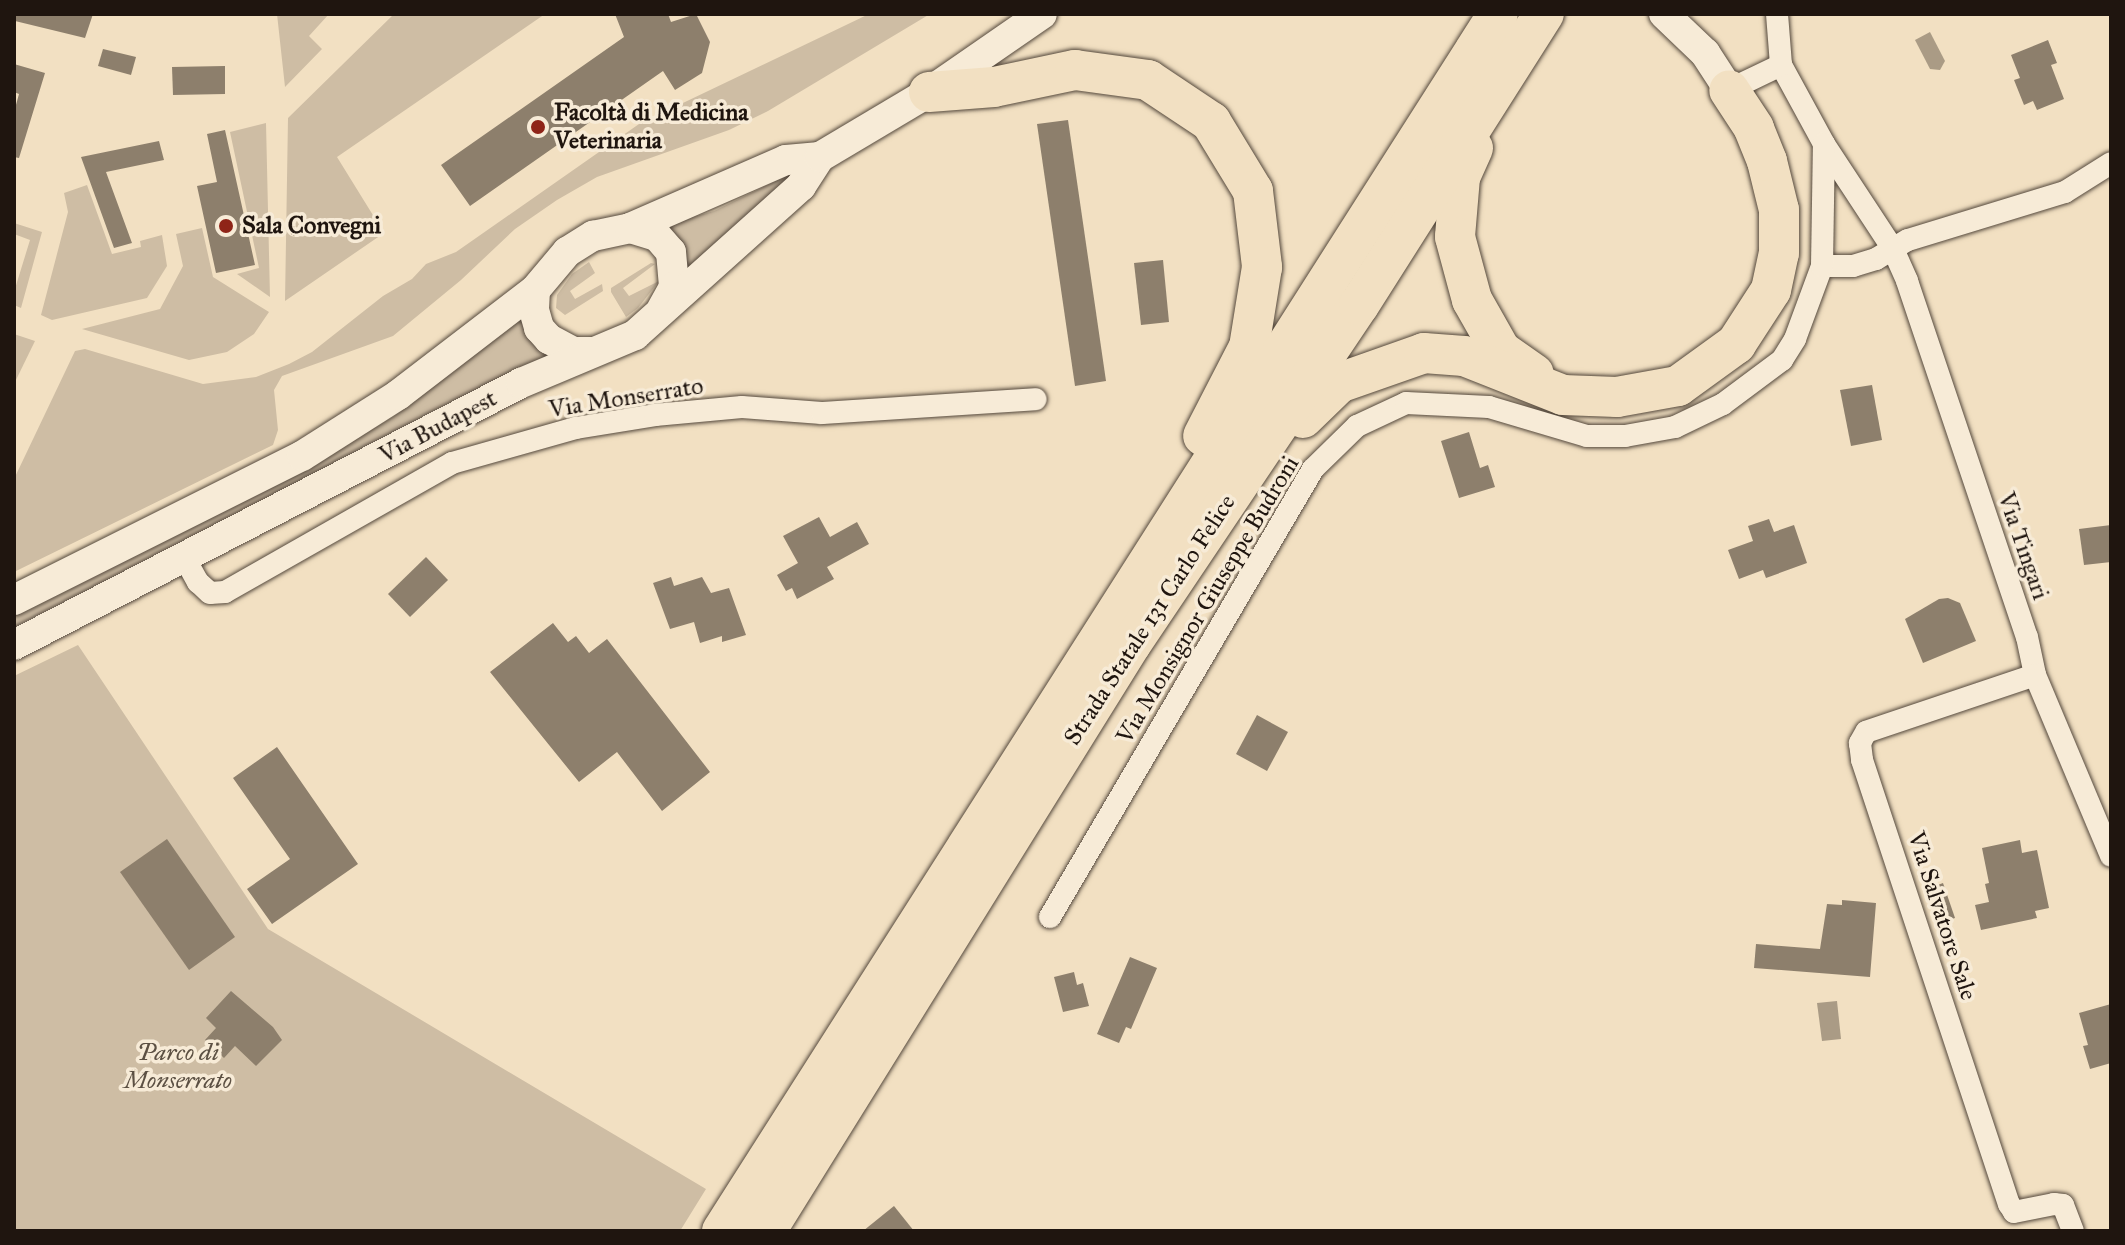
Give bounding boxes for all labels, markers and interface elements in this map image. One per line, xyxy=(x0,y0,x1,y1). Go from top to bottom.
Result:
place label: Facoltà di Medicina Veterinaria xyxy=(554,99,748,155)
marker: Facoltà di Medicina Veterinaria xyxy=(529,118,547,136)
place label: Sala Convegni xyxy=(242,212,381,240)
marker: Sala Convegni xyxy=(217,217,235,235)
street label: Via Monserrato xyxy=(547,372,705,424)
street label: Via Budapest xyxy=(374,384,502,470)
street label: Via Monsignor Giuseppe Budroni xyxy=(1111,451,1305,749)
street label: Strada Statale 131 Carlo Felice xyxy=(1058,489,1242,751)
street label: Via Tingari xyxy=(1991,489,2055,603)
street label: Via Salvatore Sale xyxy=(1901,828,1983,1004)
park label: Parco di Monserrato xyxy=(124,1039,232,1095)

